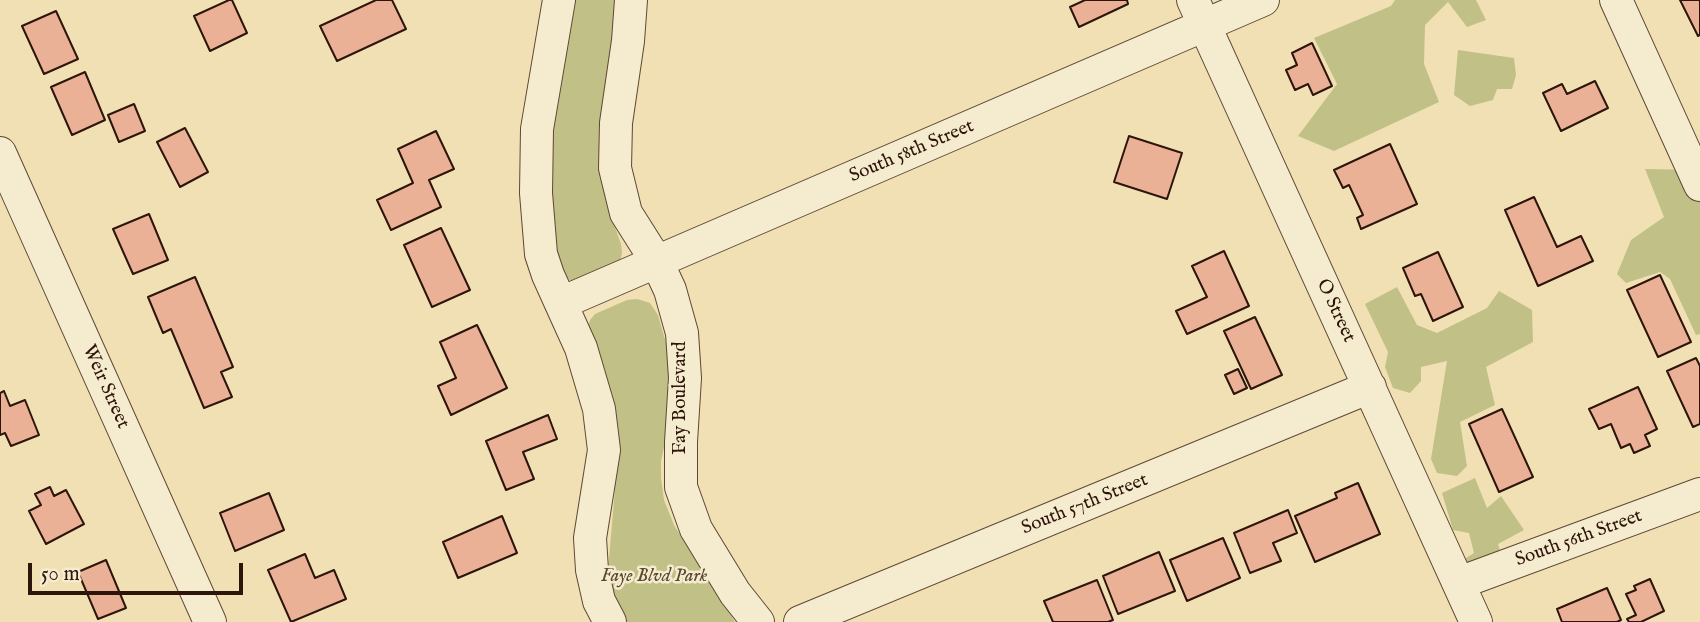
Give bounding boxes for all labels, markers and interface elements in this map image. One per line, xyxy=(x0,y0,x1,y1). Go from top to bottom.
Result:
street label: South 58th Street xyxy=(846,116,978,188)
street label: O Street xyxy=(1310,276,1360,346)
street label: Fay Boulevard xyxy=(670,341,692,455)
street label: Weir Street xyxy=(76,342,134,432)
street label: South 57th Street xyxy=(1018,469,1152,541)
street label: South 56th Street xyxy=(1512,505,1646,573)
scale bar xyxy=(32,548,247,592)
text: 50 m xyxy=(41,561,80,588)
park label: Faye Blvd Park xyxy=(601,566,707,588)

